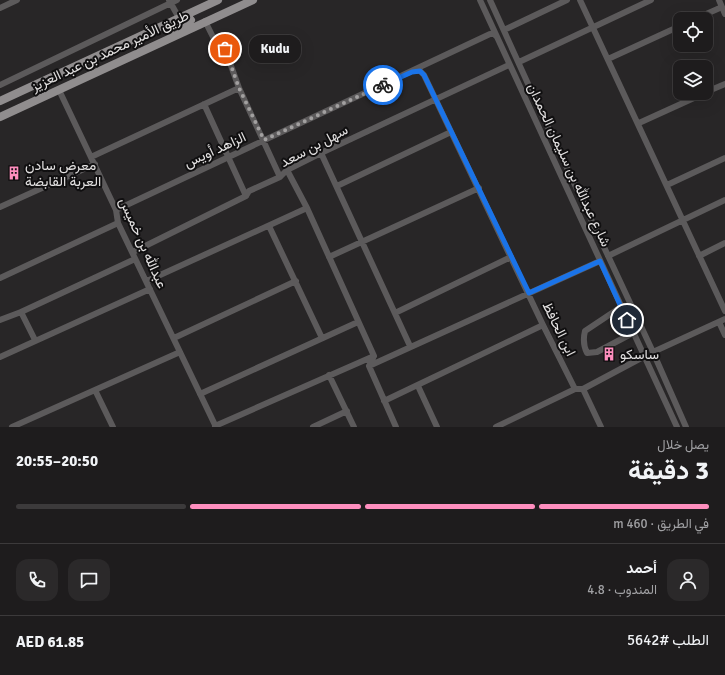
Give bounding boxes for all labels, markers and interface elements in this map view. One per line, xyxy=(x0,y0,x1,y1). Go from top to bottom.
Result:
street label: طريق الأمير محمد بن عبد العزيز xyxy=(28,7,192,95)
map controls xyxy=(673,12,713,100)
button: locate xyxy=(673,12,713,52)
pin xyxy=(208,32,242,66)
callout: Kudu xyxy=(249,35,301,63)
icon: bag xyxy=(214,38,236,60)
text: Kudu xyxy=(260,41,290,57)
button: layers xyxy=(673,60,713,100)
courier xyxy=(363,65,403,105)
icon: bike xyxy=(372,74,394,96)
street label: شارع عبدالله بن سليمان الحمدان xyxy=(522,80,614,250)
street label: سهل بن سعد xyxy=(277,121,351,171)
street label: الزاهد أويس xyxy=(181,128,249,172)
place label: معرض سادن العربة القابضة xyxy=(25,157,101,190)
building icon: معرض سادن العربة القابضة xyxy=(6,165,22,181)
street label: عبدالله بن خميس xyxy=(115,195,171,291)
street label: ابن الحافظ xyxy=(539,299,579,359)
pin xyxy=(610,303,644,337)
icon: home xyxy=(616,309,638,331)
building icon: ساسكو xyxy=(601,346,617,362)
place label: ساسكو xyxy=(620,346,659,363)
text: يصل خلال xyxy=(657,437,709,453)
text: 20:50–20:55 xyxy=(16,452,98,470)
text: 3 دقيقة xyxy=(628,455,709,487)
text: في الطريق · 460 m xyxy=(613,516,709,532)
button: phone xyxy=(16,559,58,601)
button: chat xyxy=(68,559,110,601)
text: أحمد xyxy=(626,559,657,577)
button: person xyxy=(667,559,709,601)
text: المندوب · 4.8 xyxy=(587,582,657,598)
text: الطلب #5642 xyxy=(627,631,709,649)
text: AED 61.85 xyxy=(16,633,84,651)

